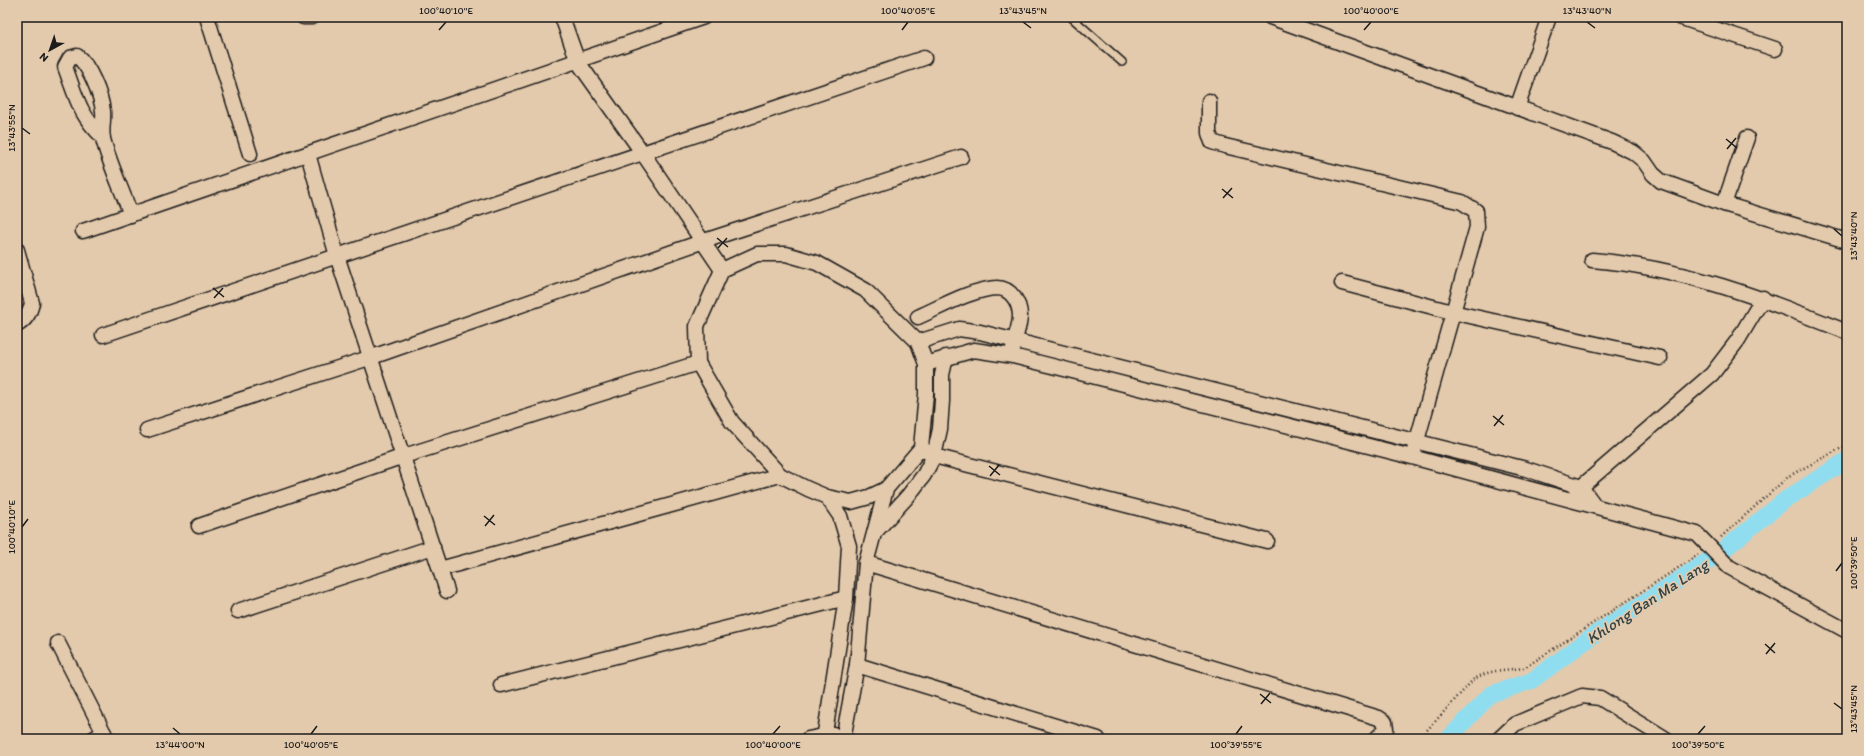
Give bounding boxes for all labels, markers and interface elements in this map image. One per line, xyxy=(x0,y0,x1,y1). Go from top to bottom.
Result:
text: 100°40'10"E xyxy=(419,4,473,17)
text: 100°40'05"E xyxy=(881,4,936,17)
text: 13°43'45"N xyxy=(999,4,1047,17)
text: 100°40'00"E xyxy=(1343,4,1399,17)
text: 13°43'40"N xyxy=(1563,4,1612,17)
north arrow xyxy=(30,30,70,70)
text: N xyxy=(37,50,51,65)
text: 13°43'55"N xyxy=(5,104,18,152)
text: 13°43'40"N xyxy=(1847,211,1860,260)
text: 100°40'10"E xyxy=(5,500,18,554)
text: 100°39'50"E xyxy=(1847,536,1860,590)
water label: Khlong Ban Ma Lang xyxy=(1583,554,1713,648)
text: 13°43'45"N xyxy=(1847,685,1860,733)
text: 13°44'00"N xyxy=(155,738,205,751)
text: 100°40'05"E xyxy=(284,738,339,751)
text: 100°40'00"E xyxy=(745,738,801,751)
text: 100°39'55"E xyxy=(1210,738,1263,751)
text: 100°39'50"E xyxy=(1671,738,1725,751)

